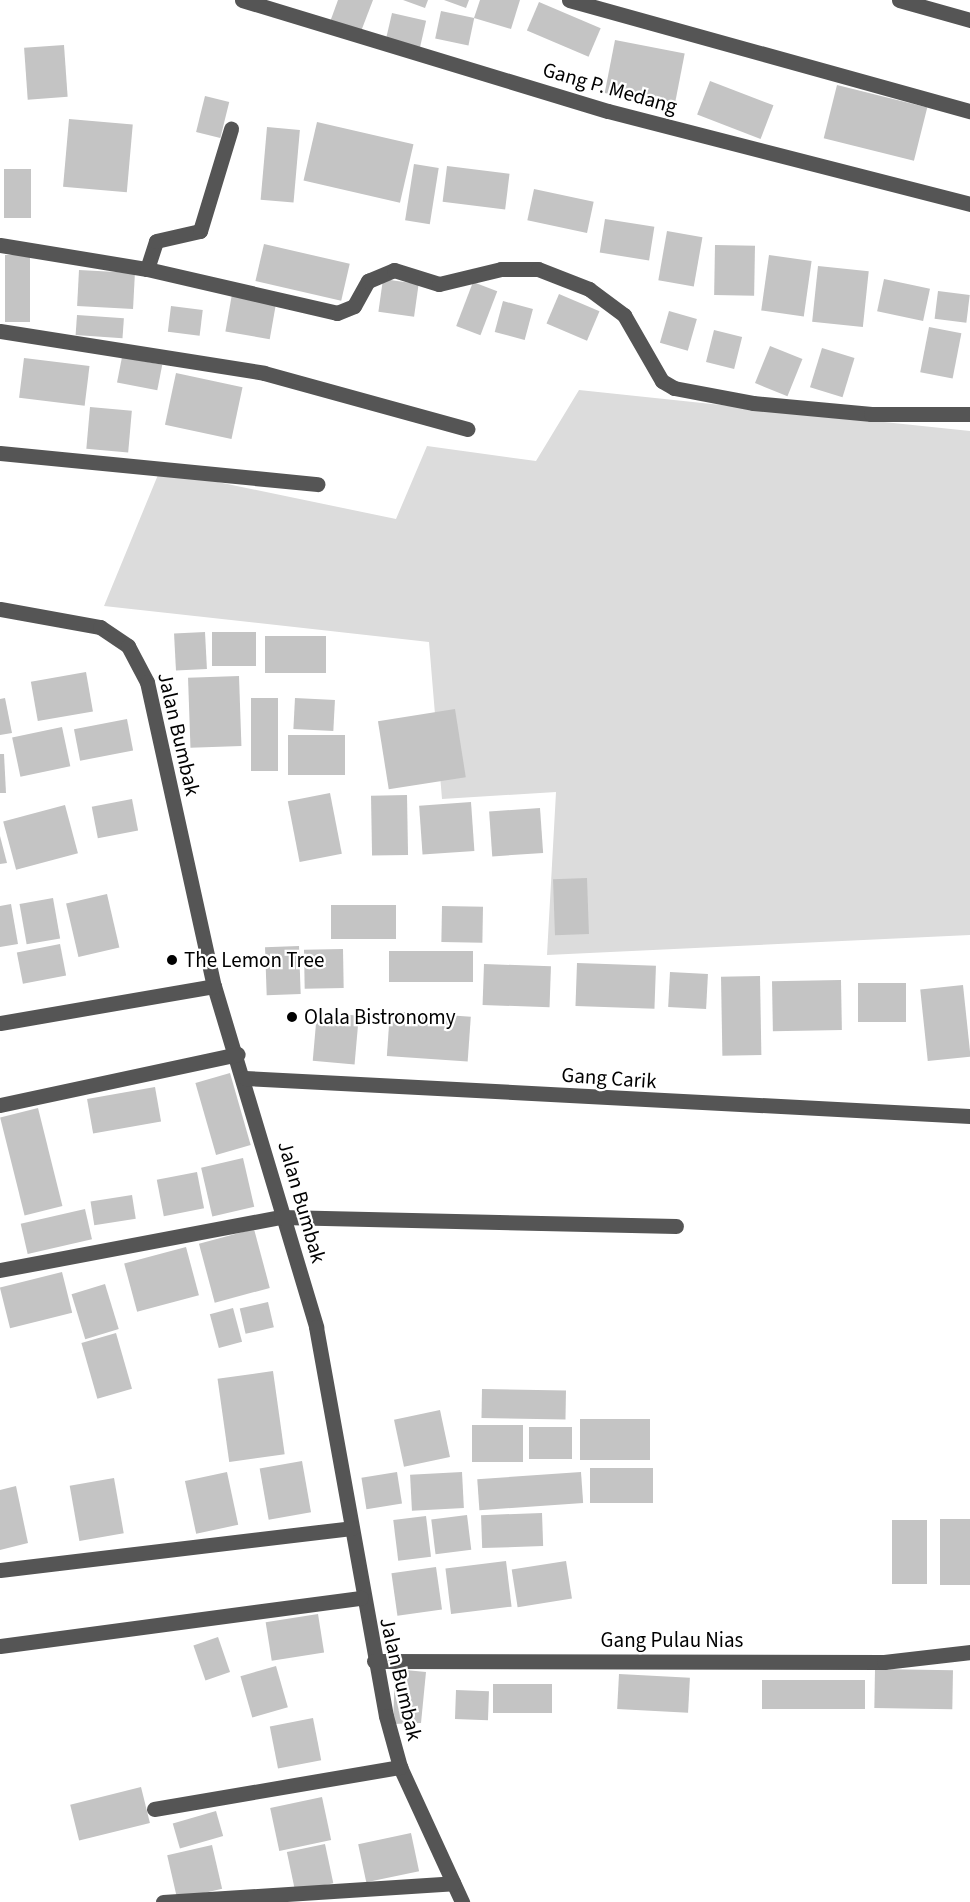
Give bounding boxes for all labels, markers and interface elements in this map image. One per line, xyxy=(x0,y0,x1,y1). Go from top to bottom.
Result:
street label: Gang P. Medang xyxy=(540,57,680,119)
street label: Jalan Bumbak xyxy=(153,670,205,798)
place label: The Lemon Tree xyxy=(184,947,324,973)
marker: The Lemon Tree xyxy=(165,953,179,967)
place label: Olala Bistronomy xyxy=(304,1004,456,1030)
marker: Olala Bistronomy xyxy=(285,1010,299,1024)
street label: Gang Carik xyxy=(561,1062,657,1094)
street label: Jalan Bumbak xyxy=(273,1138,331,1266)
street label: Jalan Bumbak xyxy=(375,1615,427,1743)
street label: Gang Pulau Nias xyxy=(601,1627,743,1653)

